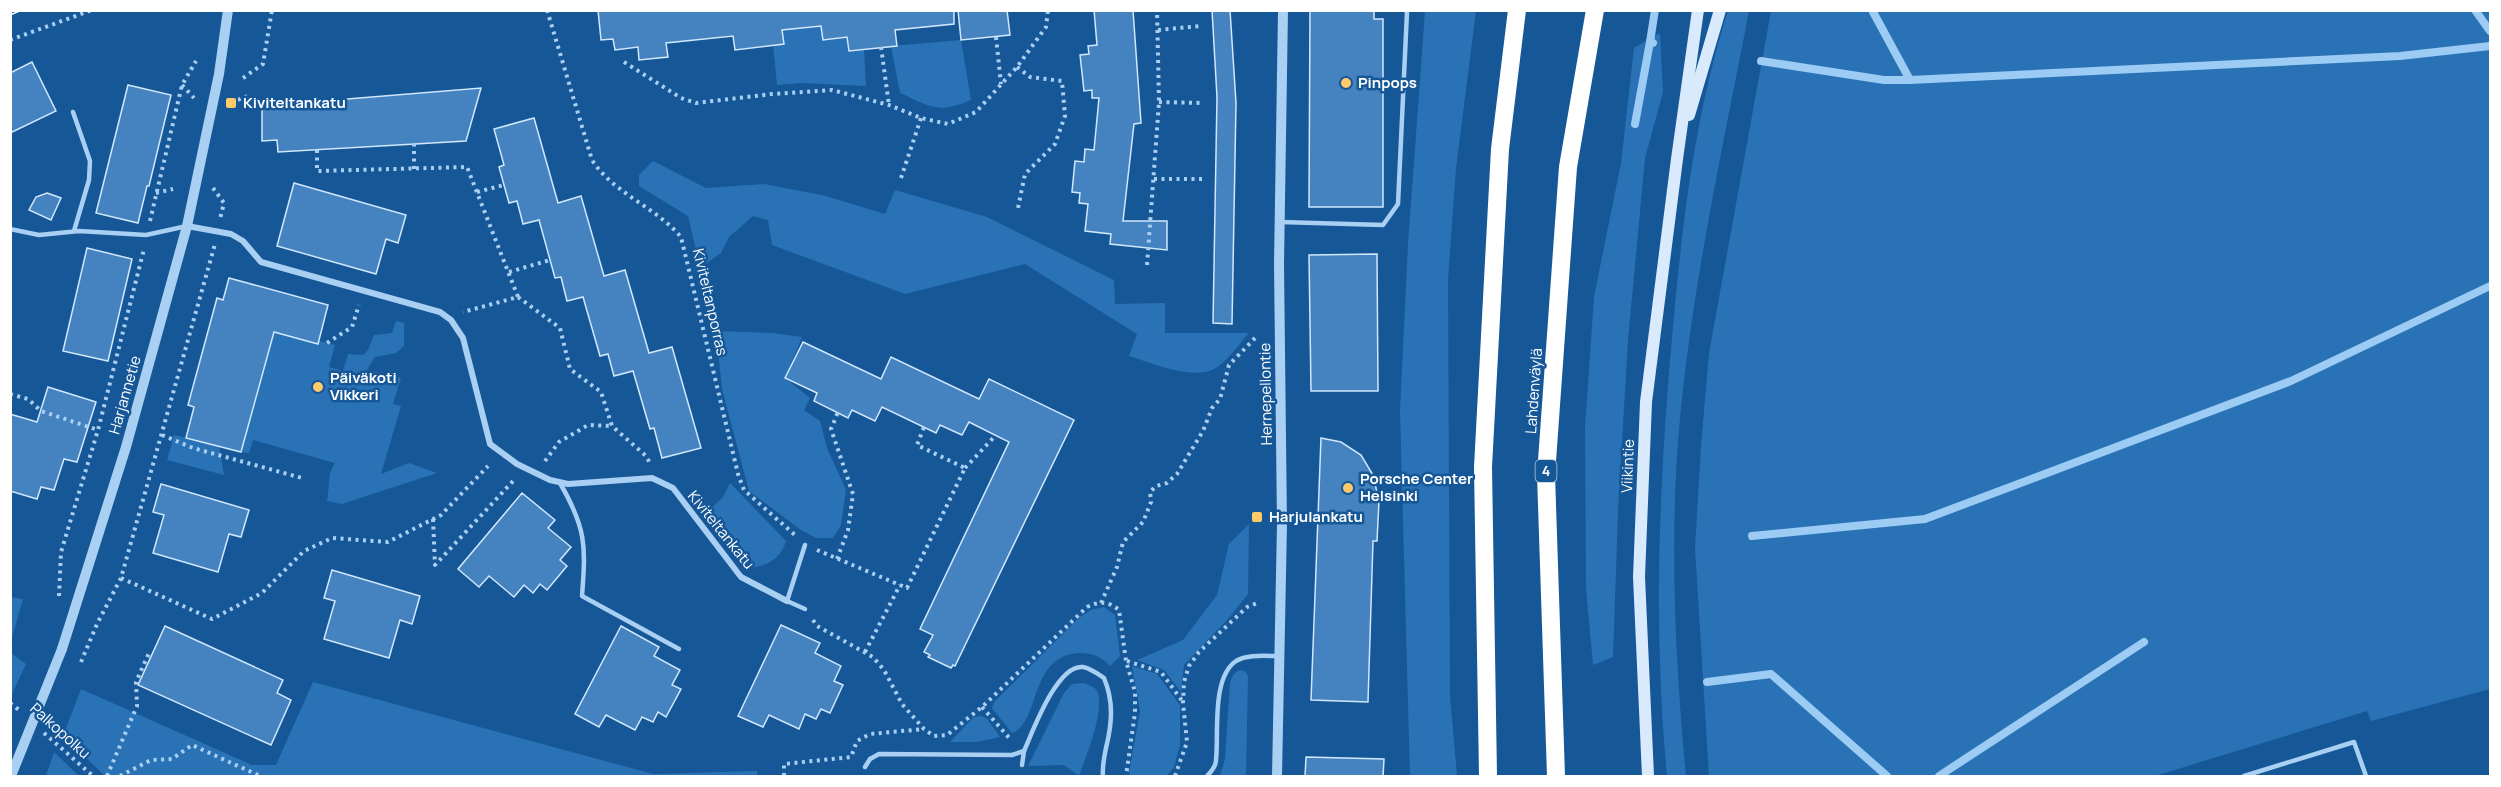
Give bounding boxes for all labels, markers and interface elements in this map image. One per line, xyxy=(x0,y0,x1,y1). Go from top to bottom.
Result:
place label: Pinpops xyxy=(1358,72,1417,93)
marker: Pinpops xyxy=(1339,76,1353,90)
place label: Kiviteltankatu xyxy=(243,92,346,113)
marker: Kiviteltankatu xyxy=(224,96,238,110)
street label: Kiviteltanporras xyxy=(688,246,733,358)
street label: Hernepellontie xyxy=(1254,342,1277,445)
street label: Lahdenväylä xyxy=(1520,347,1547,435)
street label: Harjannetie xyxy=(103,353,146,437)
place label: Päiväkoti Vikkeri xyxy=(330,367,397,405)
marker: Päiväkoti Vikkeri xyxy=(311,380,325,394)
street label: Viikintie xyxy=(1616,438,1639,493)
road number: 4 xyxy=(1536,460,1556,482)
place label: Porsche Center Helsinki xyxy=(1360,468,1473,506)
marker: Porsche Center Helsinki xyxy=(1341,481,1355,495)
street label: Kiviteltankatu xyxy=(683,486,760,573)
place label: Harjulankatu xyxy=(1269,506,1363,527)
marker: Harjulankatu xyxy=(1250,510,1264,524)
street label: Palkopolku xyxy=(26,698,95,763)

